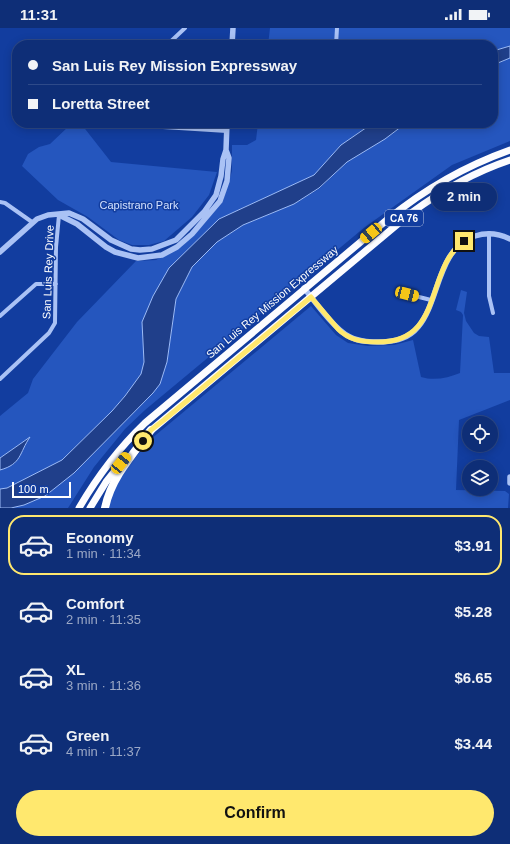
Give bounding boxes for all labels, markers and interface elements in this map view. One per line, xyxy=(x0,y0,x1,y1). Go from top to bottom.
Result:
text: 11:31 xyxy=(20,6,58,23)
text: San Luis Rey Mission Expressway xyxy=(52,57,297,74)
text: Loretta Street xyxy=(52,95,150,112)
callout: 2 min xyxy=(431,183,497,211)
text: 2 min xyxy=(447,189,481,204)
park label: Capistrano Park xyxy=(100,199,179,211)
road number: CA 76 xyxy=(385,210,423,226)
car xyxy=(358,221,384,245)
street label: San Luis Rey Drive xyxy=(40,225,56,319)
route end xyxy=(455,232,473,250)
street label: San Luis Rey Mission Expressway xyxy=(204,243,341,361)
car xyxy=(394,285,420,303)
map controls xyxy=(462,416,498,496)
button: locate xyxy=(462,416,498,452)
route start xyxy=(134,432,152,450)
car xyxy=(109,450,133,476)
button: layers xyxy=(462,460,498,496)
scale bar xyxy=(12,480,71,499)
text: 100 m xyxy=(18,483,49,495)
icon: car xyxy=(18,527,54,563)
text: Economy xyxy=(66,529,134,546)
text: $3.91 xyxy=(454,537,492,554)
text: 1 min · 11:34 xyxy=(66,546,141,561)
icon: car xyxy=(18,593,54,629)
text: Comfort xyxy=(66,595,124,612)
text: $5.28 xyxy=(454,603,492,620)
text: 2 min · 11:35 xyxy=(66,612,141,627)
icon: car xyxy=(18,659,54,695)
text: XL xyxy=(66,661,85,678)
text: $6.65 xyxy=(454,669,492,686)
text: 3 min · 11:36 xyxy=(66,678,141,693)
icon: car xyxy=(18,725,54,761)
text: Green xyxy=(66,727,109,744)
text: $3.44 xyxy=(454,735,492,752)
text: 4 min · 11:37 xyxy=(66,744,141,759)
button: Confirm xyxy=(16,790,494,836)

